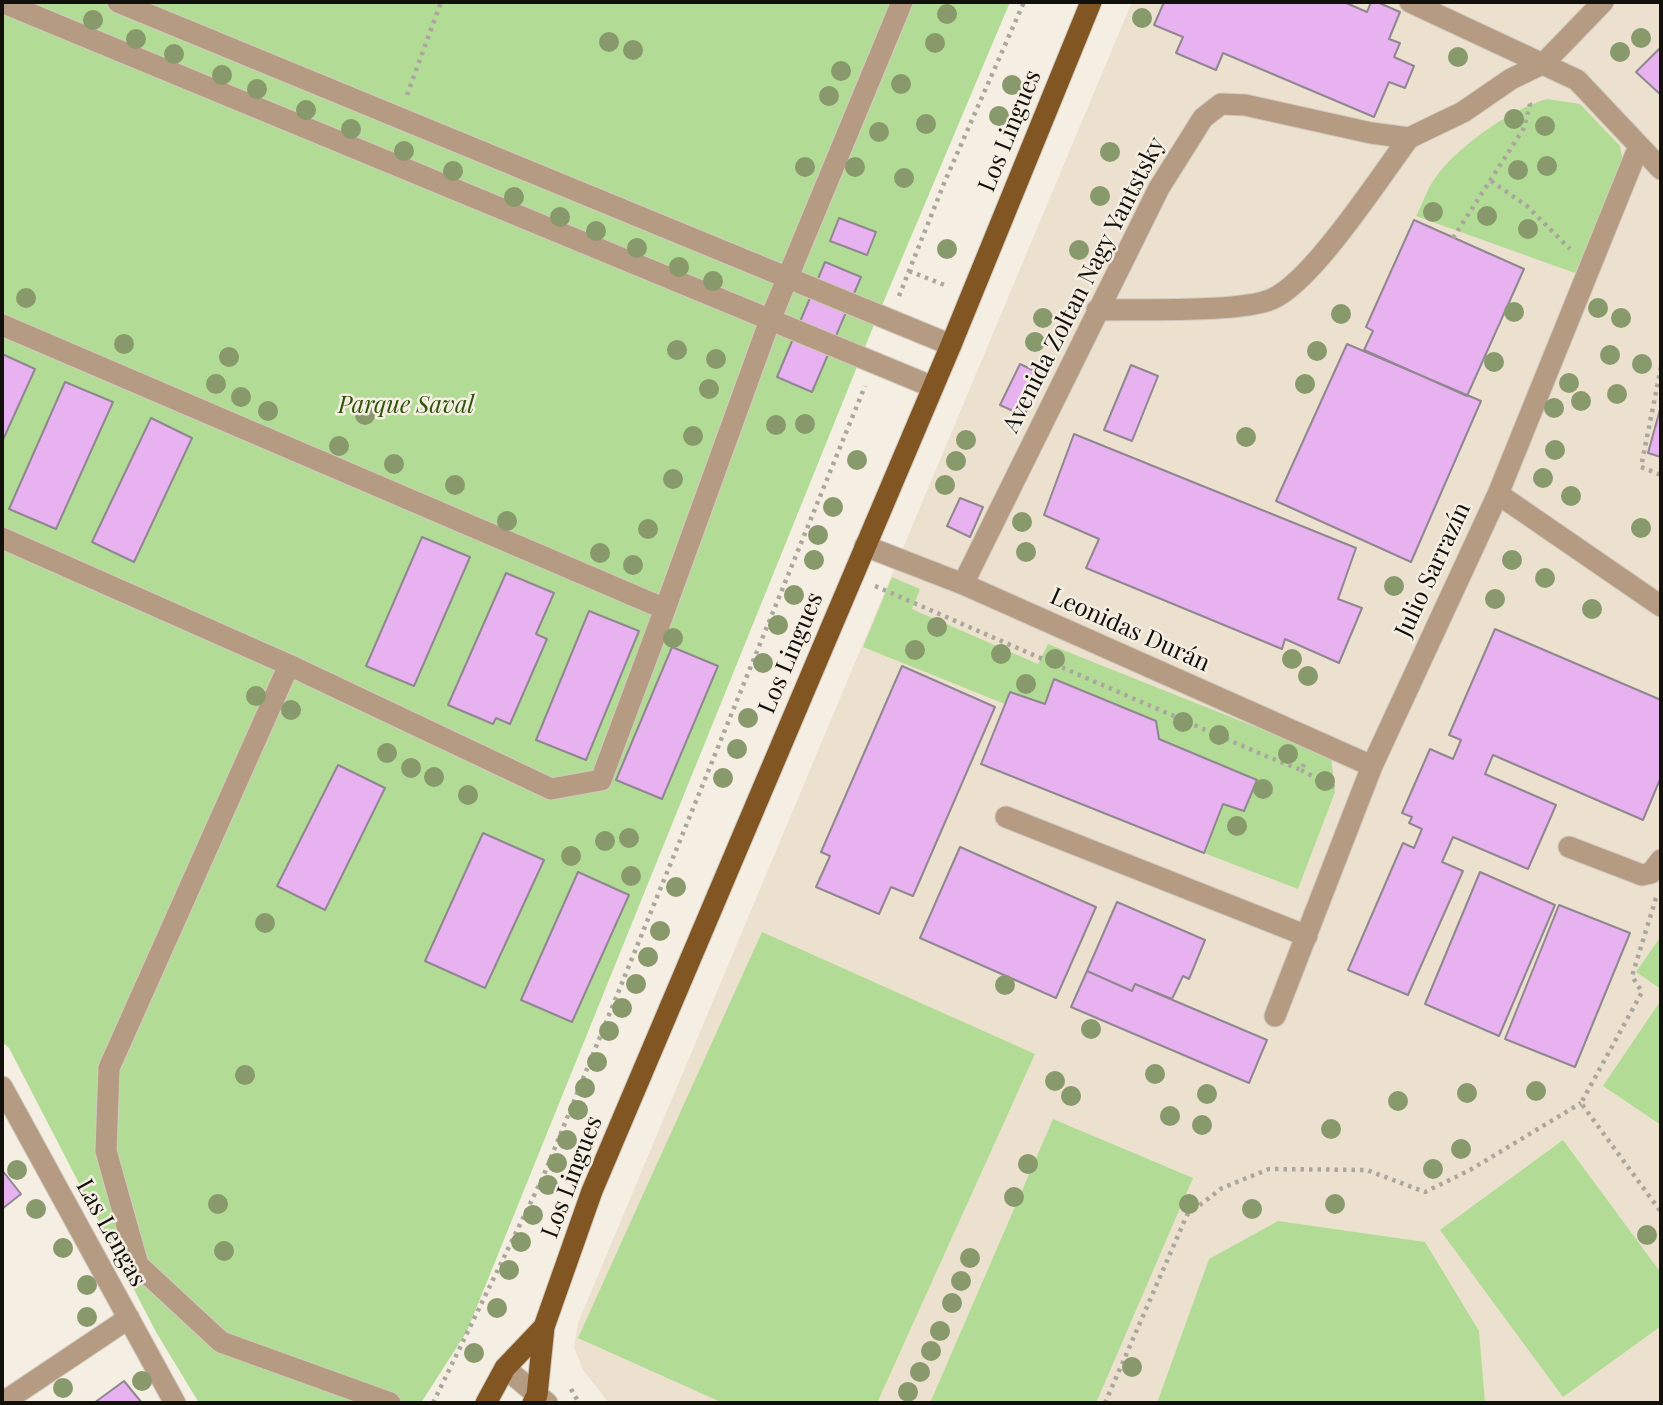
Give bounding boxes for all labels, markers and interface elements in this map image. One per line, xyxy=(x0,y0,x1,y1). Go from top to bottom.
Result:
street label: Los Lingues xyxy=(973,66,1047,196)
street label: Avenida Zoltan Nagy Yantstsky xyxy=(997,132,1171,438)
park label: Parque Saval xyxy=(338,392,474,420)
street label: Julio Sarrazín xyxy=(1389,498,1477,642)
street label: Leonidas Durán xyxy=(1046,582,1214,678)
street label: Los Lingues xyxy=(753,588,829,718)
street label: Los Lingues xyxy=(535,1112,609,1242)
street label: Las Lengas xyxy=(70,1174,152,1292)

